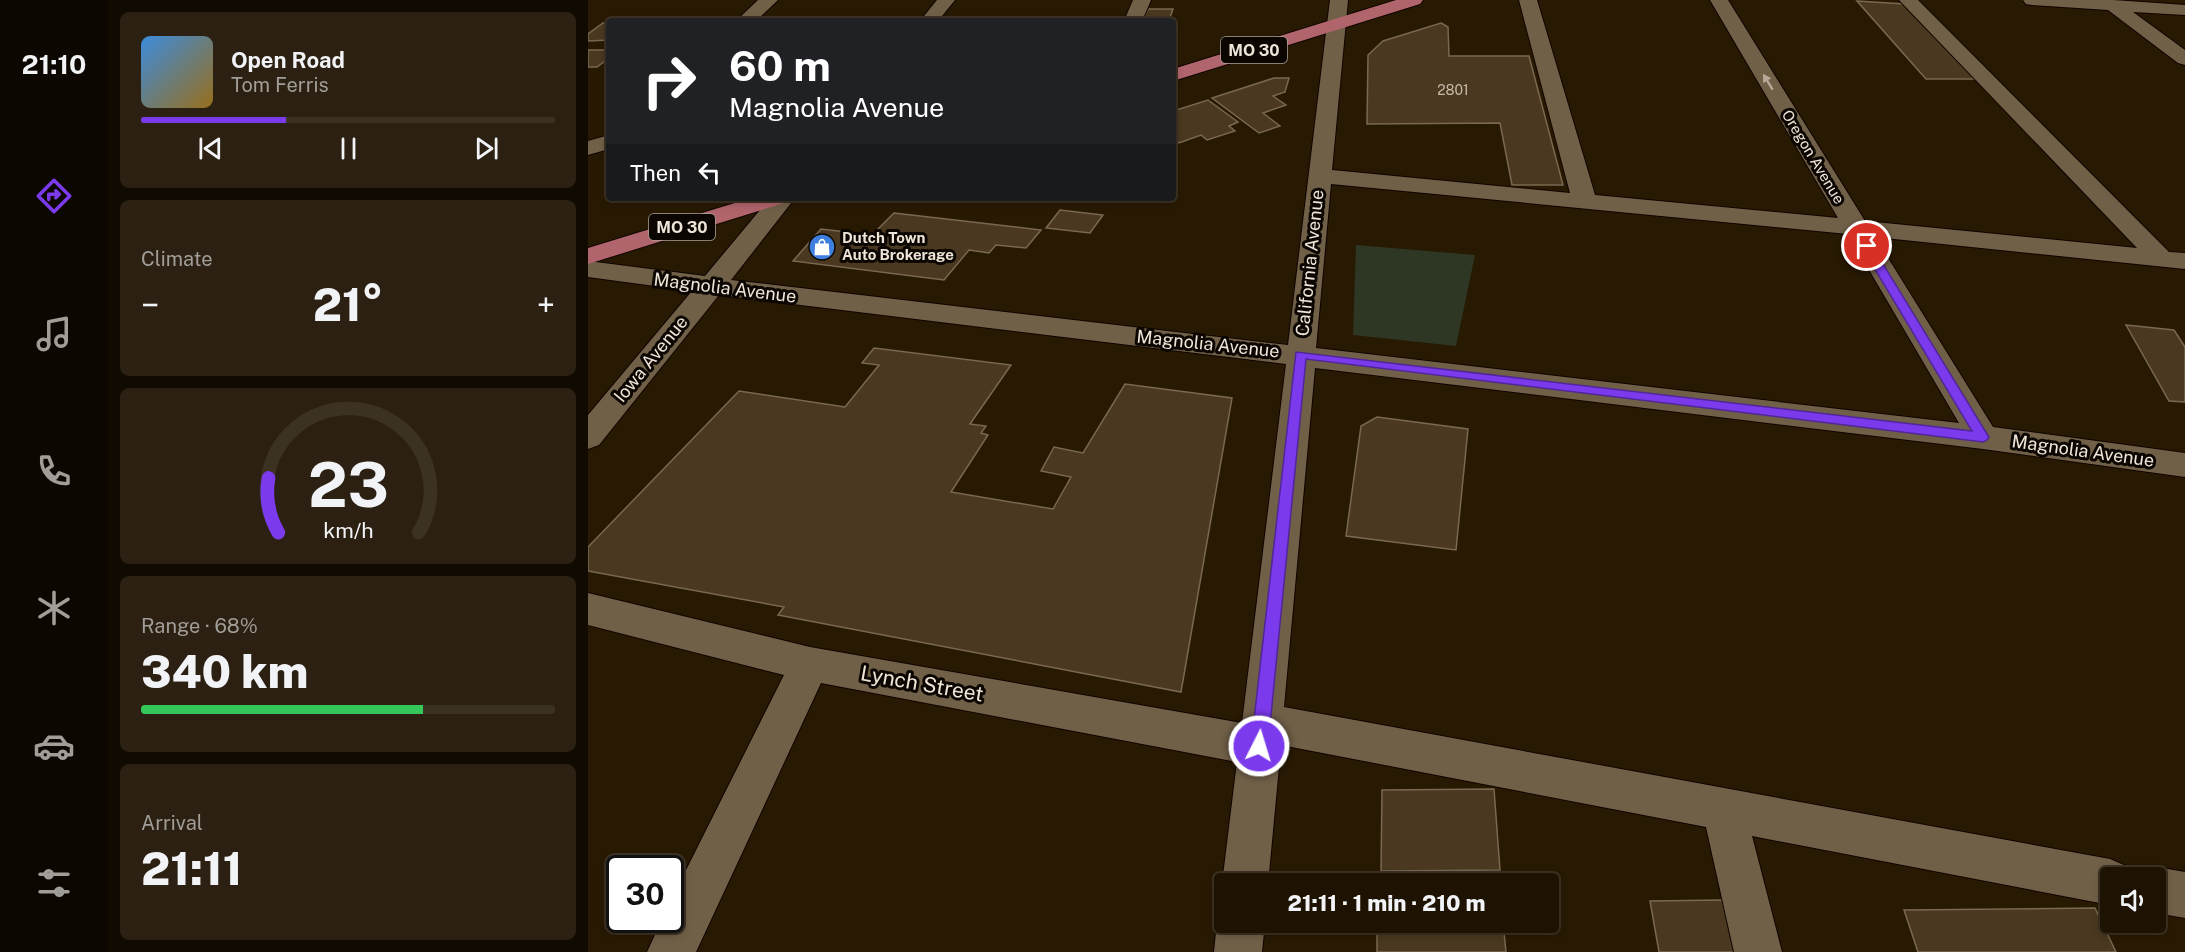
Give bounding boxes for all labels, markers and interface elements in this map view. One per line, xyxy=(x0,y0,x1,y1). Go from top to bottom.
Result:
road number: MO 30 xyxy=(1221,37,1287,63)
text: 60 m xyxy=(729,41,831,90)
icon: right xyxy=(630,42,708,120)
text: Open Road xyxy=(231,47,345,73)
text: 21:10 xyxy=(22,48,86,80)
text: Tom Ferris xyxy=(231,73,329,97)
one-way arrow xyxy=(1762,73,1773,90)
house number: 2801 xyxy=(1437,82,1469,98)
text: Magnolia Avenue xyxy=(729,91,944,123)
street label: Oregon Avenue xyxy=(1779,107,1848,207)
icon: previous xyxy=(194,132,227,165)
icon: pause xyxy=(332,132,365,165)
icon: next xyxy=(470,132,503,165)
icon: left xyxy=(693,156,726,189)
text: Then xyxy=(630,160,681,186)
icon: directions xyxy=(33,175,75,217)
street label: California Avenue xyxy=(1291,189,1328,337)
road number: MO 30 xyxy=(649,214,715,240)
pin xyxy=(1841,220,1892,271)
place label: Dutch Town Auto Brokerage xyxy=(842,229,954,263)
icon: arrive xyxy=(1850,229,1883,262)
shop icon: Dutch Town Auto Brokerage xyxy=(807,232,837,262)
text: Climate xyxy=(141,247,213,271)
street label: Magnolia Avenue xyxy=(653,268,798,307)
text: 21° xyxy=(313,278,383,331)
text: − xyxy=(141,286,159,324)
text: + xyxy=(537,286,555,324)
street label: Iowa Avenue xyxy=(609,311,692,406)
icon: music xyxy=(33,313,75,355)
street label: Magnolia Avenue xyxy=(1136,326,1281,361)
street label: Magnolia Avenue xyxy=(2011,430,2156,471)
text: 23 xyxy=(307,448,389,521)
icon: phone xyxy=(33,450,75,492)
text: km/h xyxy=(323,518,373,543)
icon: climate xyxy=(33,587,75,629)
text: Range · 68% xyxy=(141,614,258,638)
text: 340 km xyxy=(141,645,308,698)
street label: Lynch Street xyxy=(859,660,986,707)
position arrow xyxy=(1227,714,1291,778)
icon: car xyxy=(33,725,75,767)
text: Arrival xyxy=(141,811,203,835)
text: 21:11 xyxy=(141,842,243,895)
speed limit sign: 30 xyxy=(606,855,684,933)
icon: filters xyxy=(33,862,75,904)
map controls xyxy=(2100,867,2166,933)
button: sound xyxy=(2100,867,2166,933)
text: 21:11 · 1 min · 210 m xyxy=(1288,890,1485,916)

